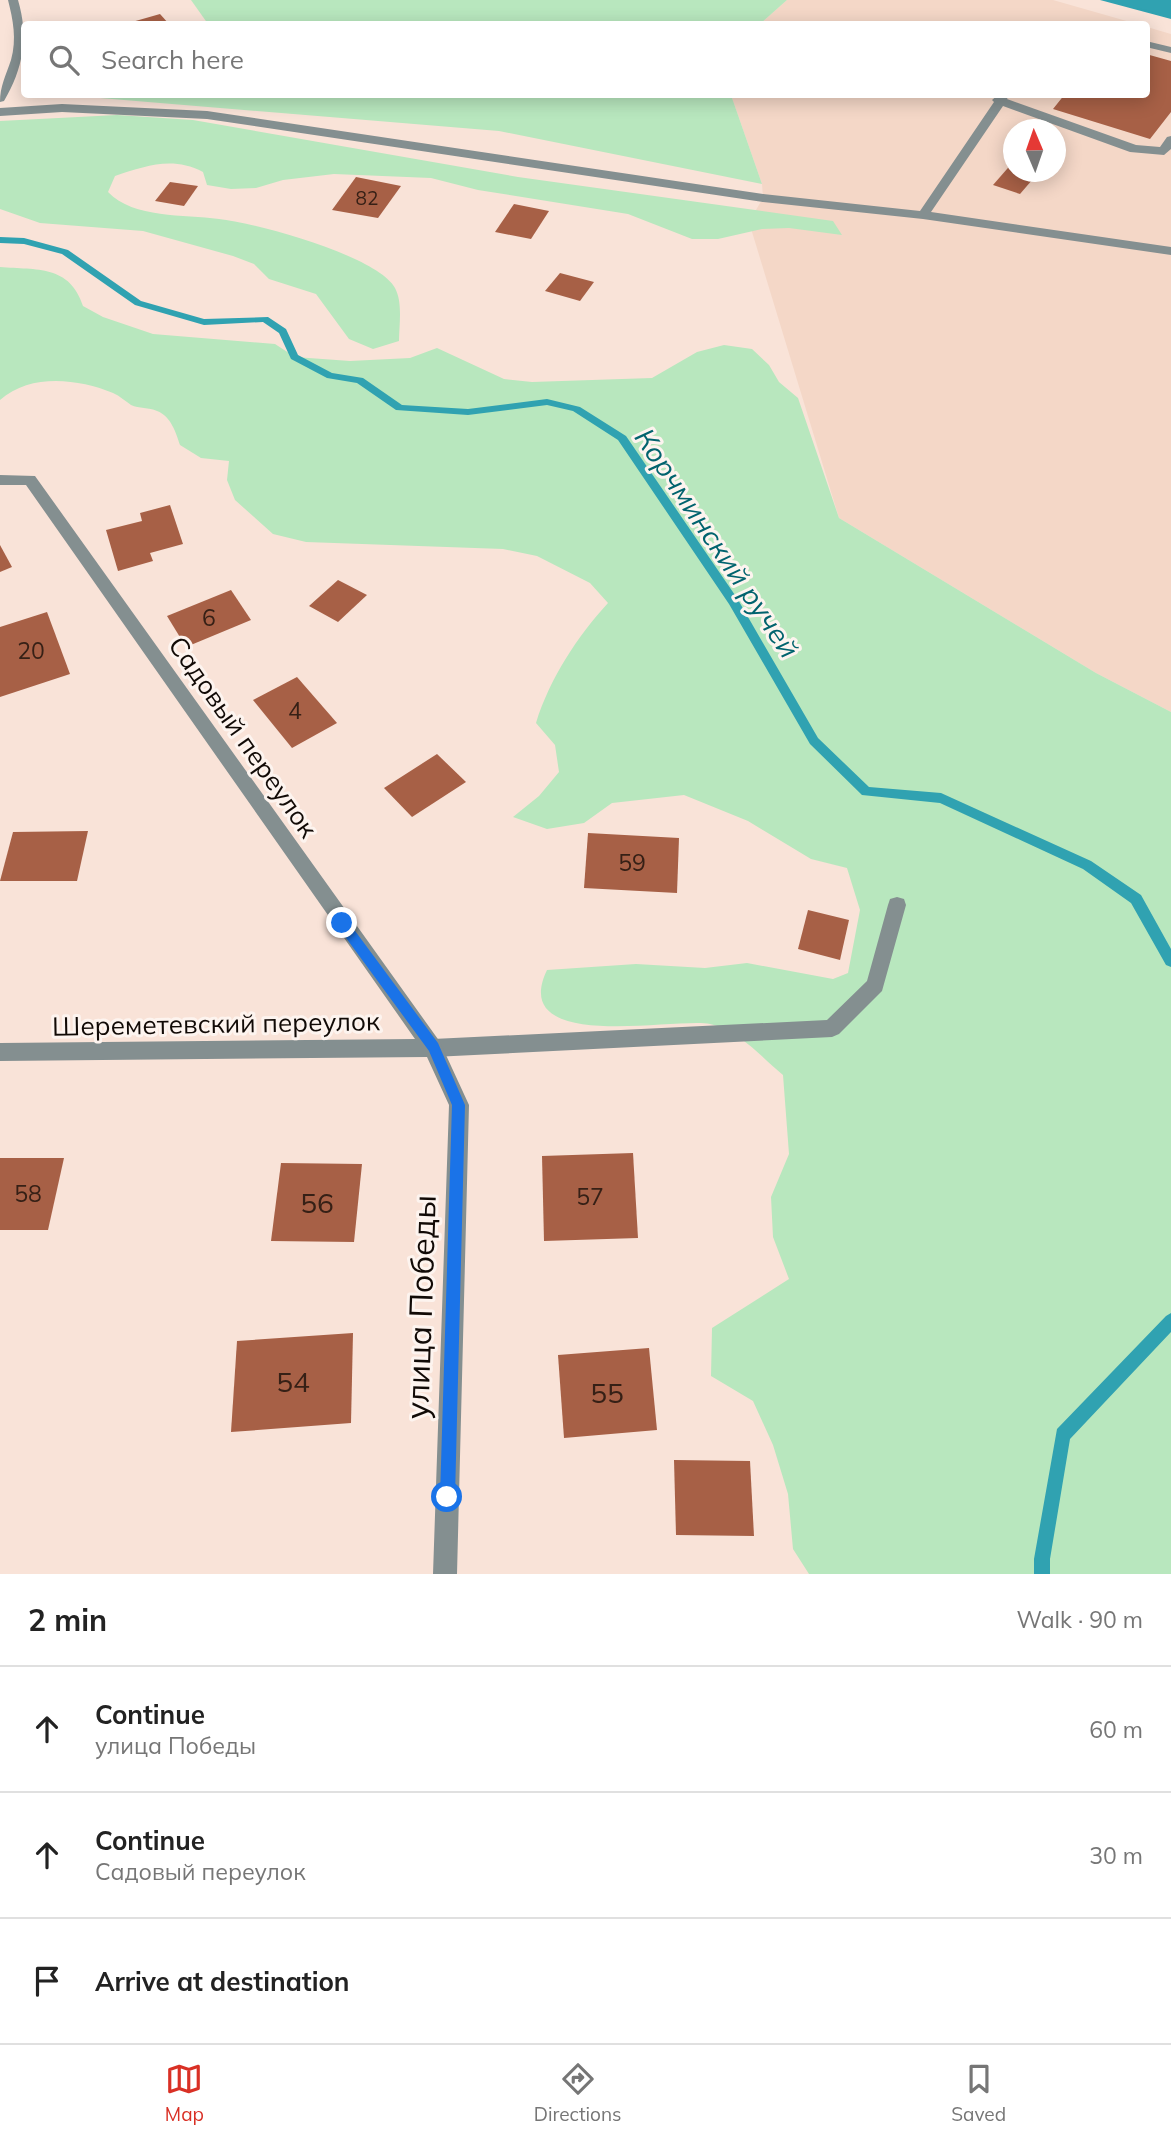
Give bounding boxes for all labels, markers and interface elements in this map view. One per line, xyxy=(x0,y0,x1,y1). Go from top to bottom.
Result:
search box xyxy=(21,21,1150,98)
icon: search xyxy=(45,41,83,79)
text: Search here xyxy=(101,43,244,76)
north arrow xyxy=(1003,119,1066,182)
house number: 82 xyxy=(356,186,378,210)
water label: Корчминский ручей xyxy=(628,421,807,664)
house number: 6 xyxy=(202,603,216,632)
street label: Садовый переулок xyxy=(162,630,325,844)
house number: 20 xyxy=(17,636,45,665)
house number: 4 xyxy=(288,696,302,725)
house number: 59 xyxy=(618,848,646,877)
route end xyxy=(326,907,357,938)
street label: Шереметевский переулок xyxy=(52,1004,380,1043)
house number: 58 xyxy=(14,1179,42,1208)
house number: 57 xyxy=(576,1182,604,1211)
house number: 56 xyxy=(300,1185,334,1220)
street label: улица Победы xyxy=(396,1194,444,1420)
house number: 54 xyxy=(276,1364,310,1399)
house number: 55 xyxy=(590,1375,624,1410)
route start xyxy=(431,1481,462,1512)
text: 2 min xyxy=(28,1601,107,1639)
text: Walk · 90 m xyxy=(1017,1605,1143,1634)
text: Continue xyxy=(95,1698,205,1731)
icon: ahead xyxy=(28,1710,66,1748)
text: 60 m xyxy=(1089,1715,1143,1744)
text: улица Победы xyxy=(95,1731,256,1760)
text: Continue xyxy=(95,1824,205,1857)
icon: ahead xyxy=(28,1836,66,1874)
text: 30 m xyxy=(1089,1841,1143,1870)
text: Садовый переулок xyxy=(95,1857,306,1886)
icon: arrive xyxy=(28,1962,66,2000)
text: Arrive at destination xyxy=(95,1965,350,1998)
tab: Map xyxy=(165,2060,204,2126)
tab: Directions xyxy=(534,2060,622,2126)
tab: Saved xyxy=(951,2060,1006,2126)

